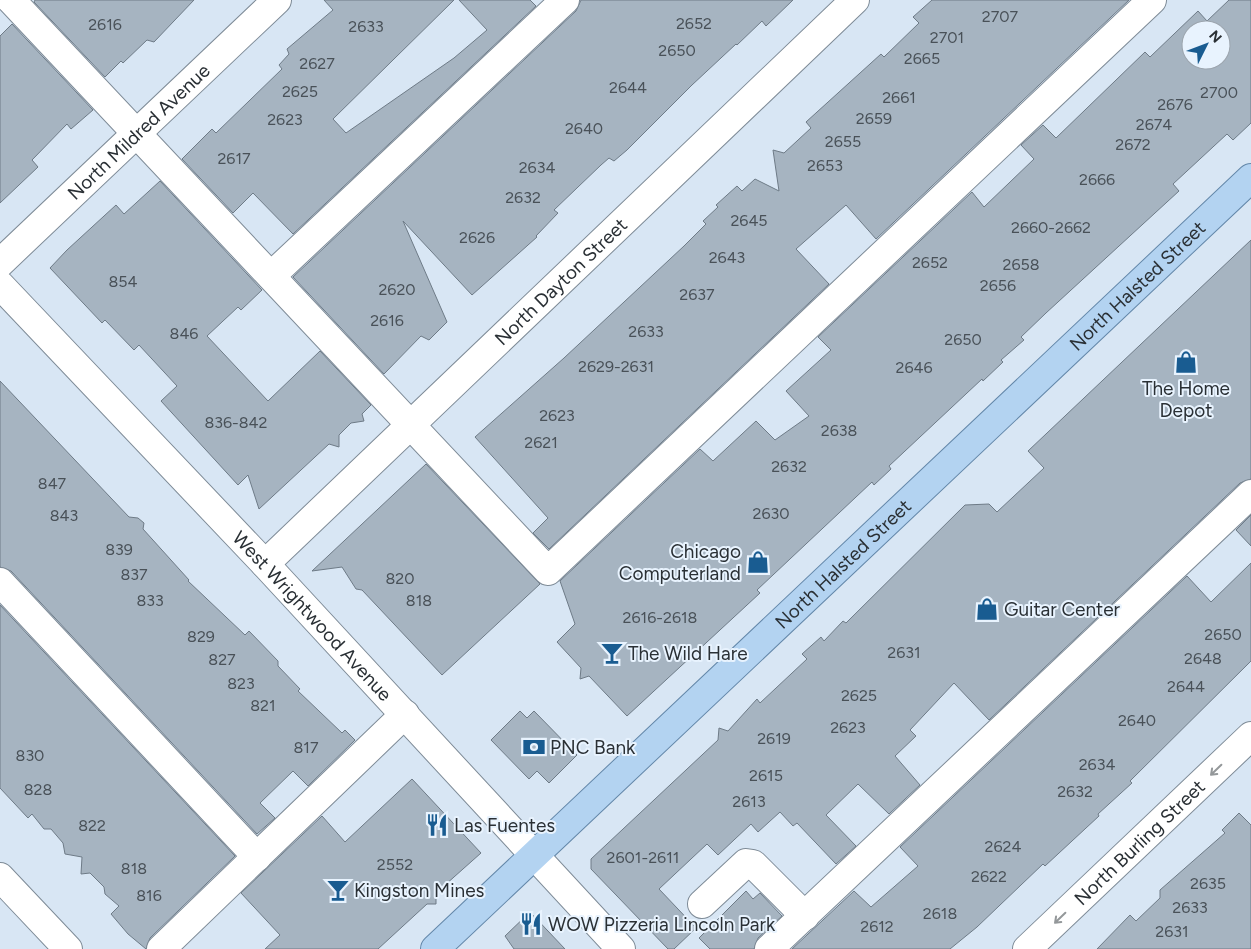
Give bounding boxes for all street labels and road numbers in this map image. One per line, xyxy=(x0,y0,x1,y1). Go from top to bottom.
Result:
street label: North Mildred Avenue xyxy=(63,59,214,204)
street label: North Dayton Street xyxy=(490,213,631,350)
street label: North Halsted Street xyxy=(1064,216,1210,355)
street label: North Halsted Street xyxy=(770,494,915,633)
street label: West Wrightwood Avenue xyxy=(228,526,397,705)
street label: North Burling Street xyxy=(1069,775,1209,910)

